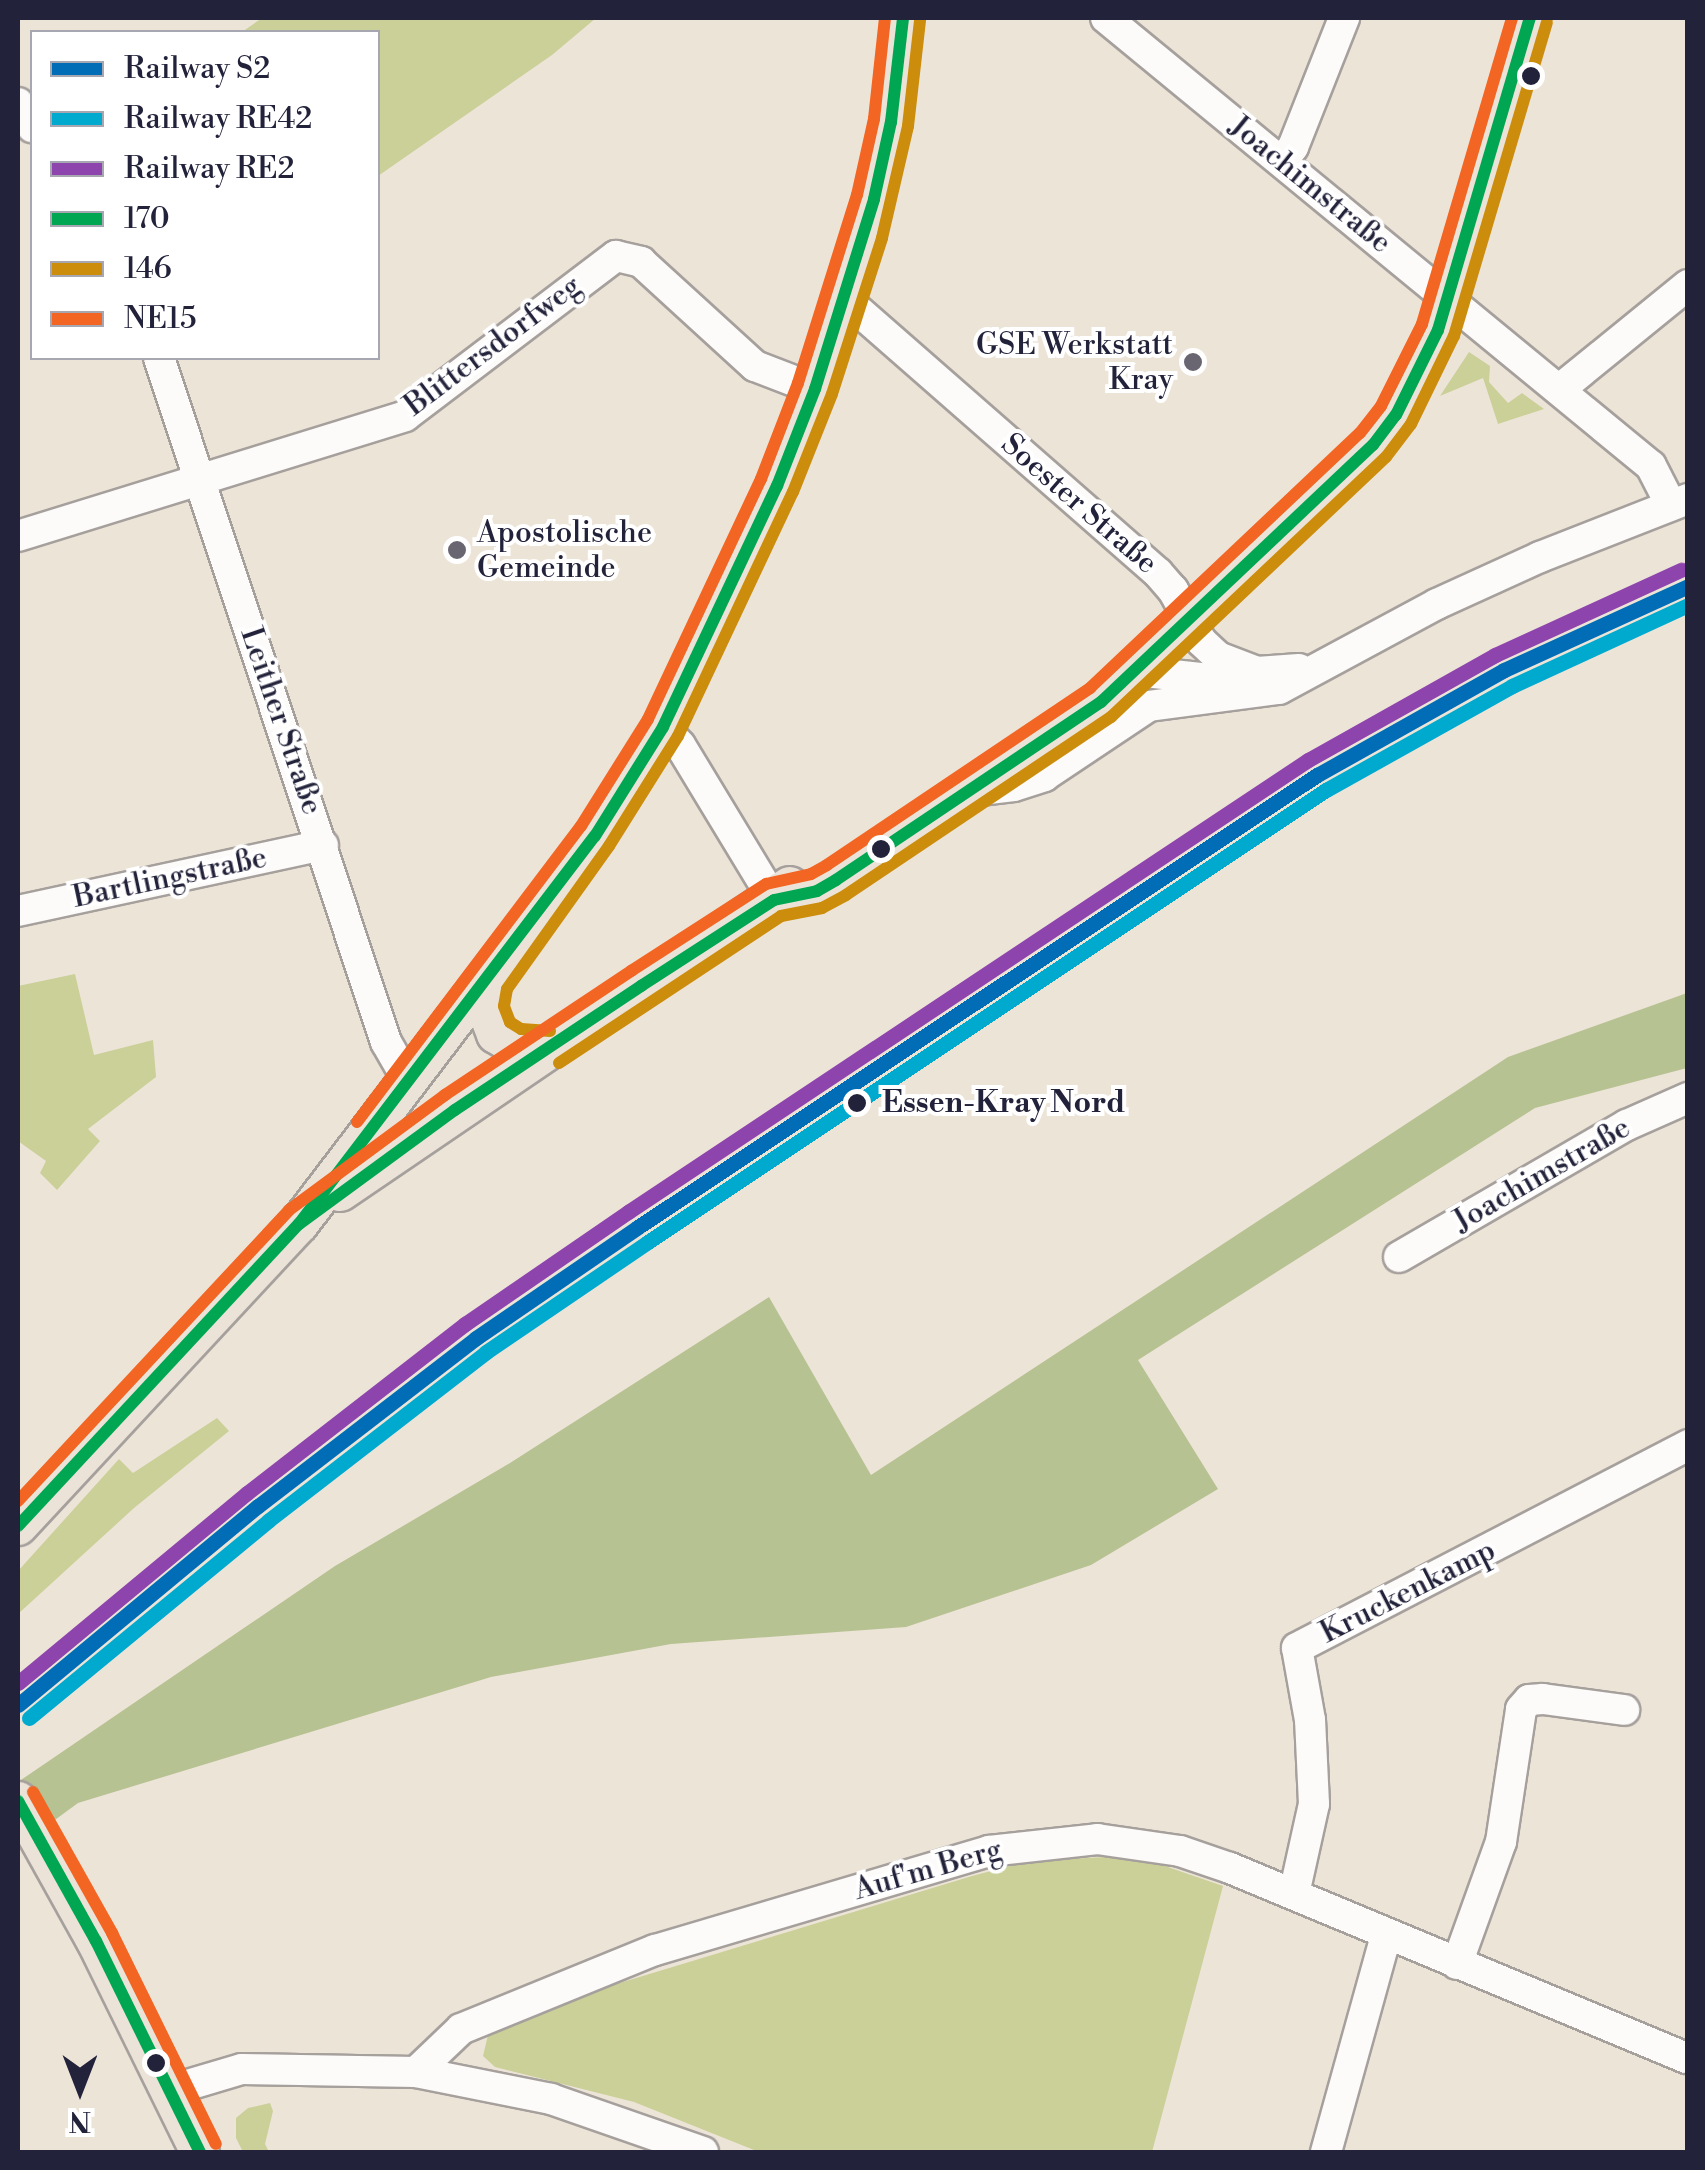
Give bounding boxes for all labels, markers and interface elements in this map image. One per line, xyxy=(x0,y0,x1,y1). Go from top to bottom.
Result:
legend xyxy=(30,30,380,360)
text: Railway S2 xyxy=(124,50,270,88)
unlabelled marker xyxy=(1521,66,1541,86)
text: Railway RE42 xyxy=(124,100,312,138)
street label: Joachimstraße xyxy=(1222,109,1398,261)
text: Railway RE2 xyxy=(124,150,295,188)
text: 170 xyxy=(124,200,170,238)
text: 146 xyxy=(124,250,172,288)
street label: Blittersdorfweg xyxy=(398,268,588,424)
text: NE15 xyxy=(124,300,197,338)
place label: GSE Werkstatt Kray xyxy=(976,327,1173,398)
marker: GSE Werkstatt Kray xyxy=(1182,351,1204,373)
street label: Soester Straße xyxy=(994,426,1164,582)
place label: Apostolische Gemeinde xyxy=(477,515,652,586)
marker: Apostolische Gemeinde xyxy=(446,539,468,561)
street label: Leither Straße xyxy=(232,623,330,819)
unlabelled marker xyxy=(871,839,891,859)
street label: Bartlingstraße xyxy=(70,840,270,916)
place label: Essen-Kray Nord xyxy=(882,1085,1125,1121)
marker: Essen-Kray Nord xyxy=(841,1087,873,1119)
street label: Joachimstraße xyxy=(1447,1110,1637,1240)
street label: Kruckenkamp xyxy=(1314,1532,1502,1652)
street label: Auf'm Berg xyxy=(850,1832,1006,1908)
north arrow xyxy=(30,2040,130,2140)
unlabelled marker xyxy=(146,2053,166,2073)
text: N xyxy=(69,2103,91,2138)

